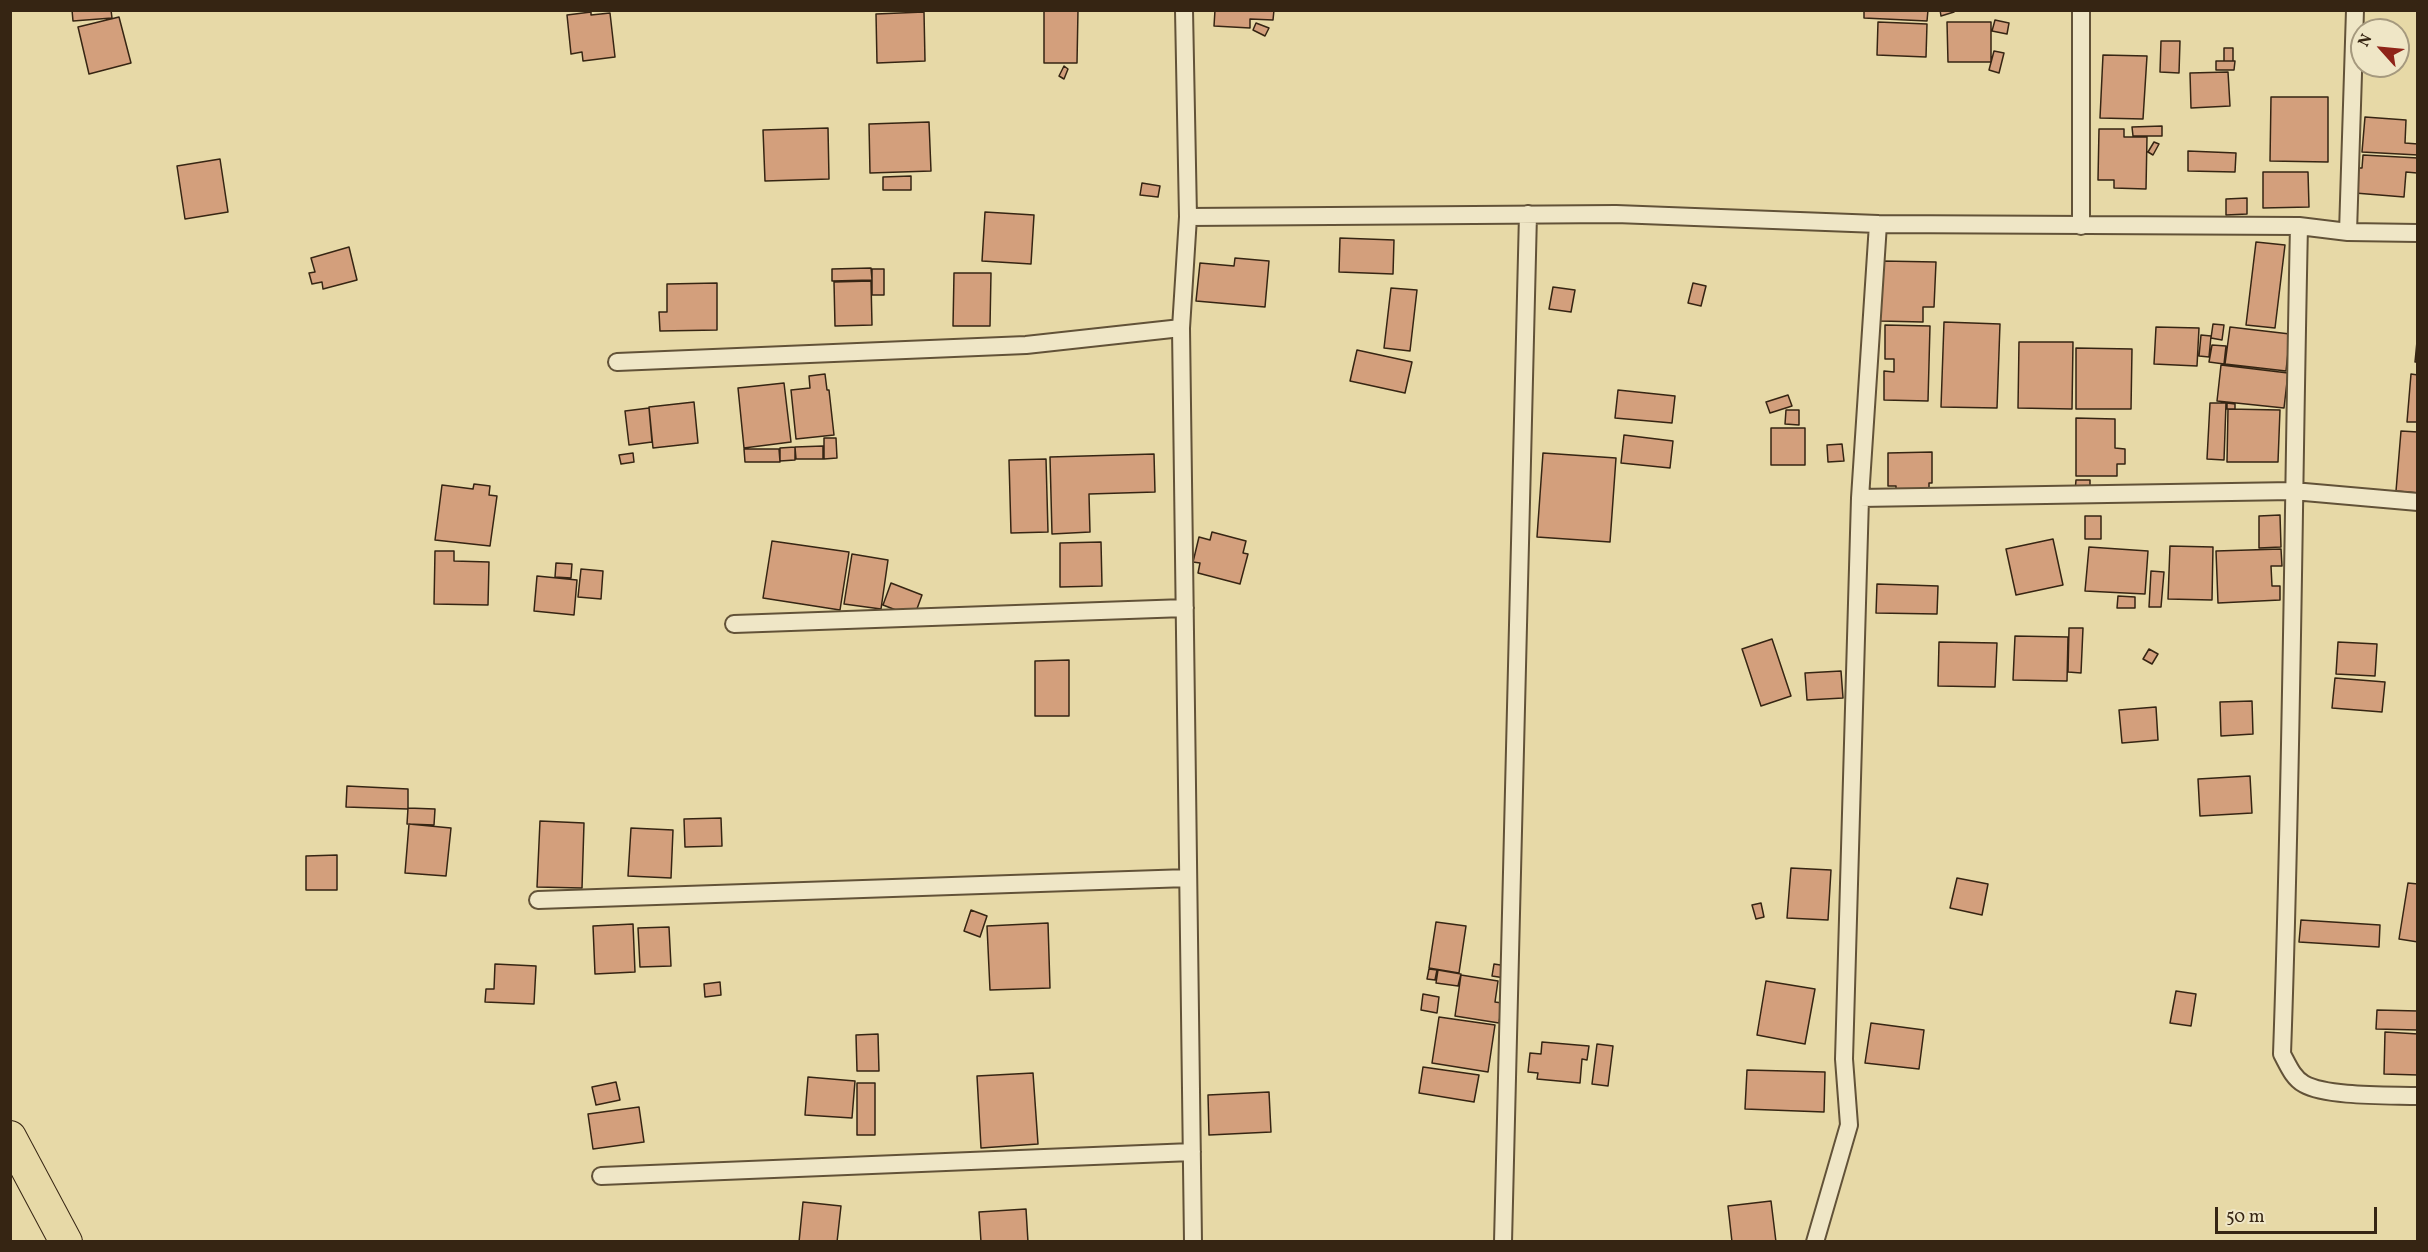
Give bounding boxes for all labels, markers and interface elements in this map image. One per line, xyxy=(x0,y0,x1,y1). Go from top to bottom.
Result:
north arrow xyxy=(2350,18,2410,78)
text: N xyxy=(2353,31,2378,51)
scale bar xyxy=(2218,1195,2380,1233)
text: 50 m xyxy=(2226,1205,2265,1230)

